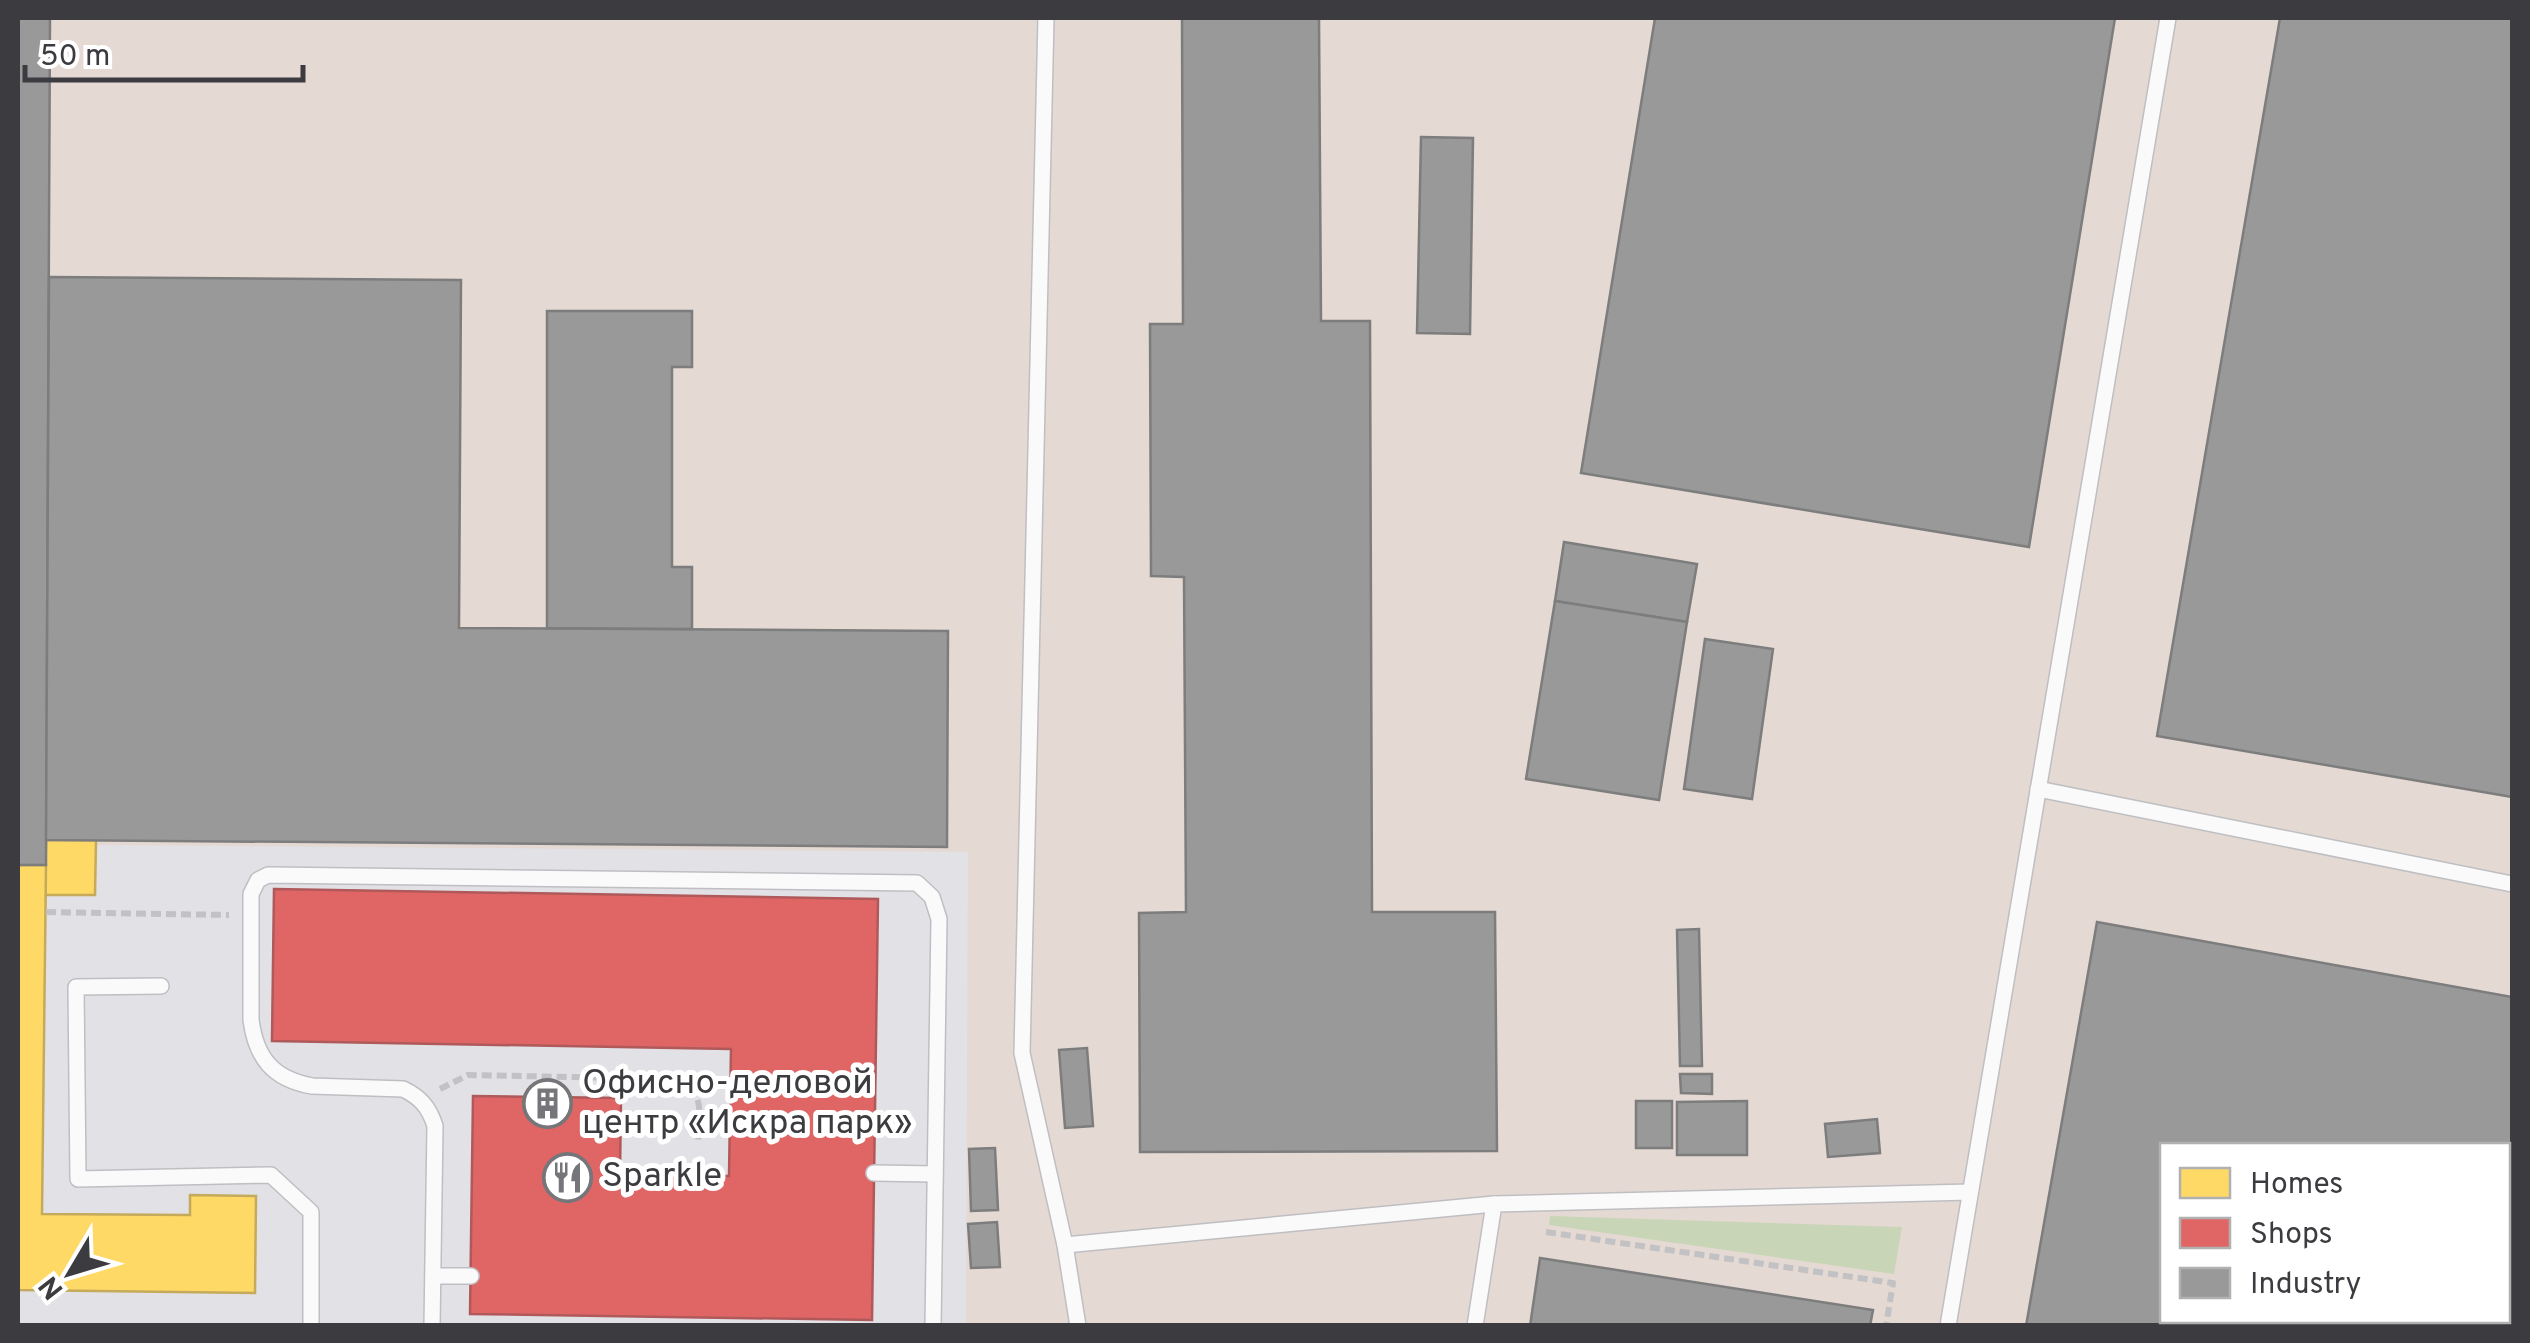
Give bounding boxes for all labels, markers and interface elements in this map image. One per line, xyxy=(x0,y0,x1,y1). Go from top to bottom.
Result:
scale bar xyxy=(25,20,302,82)
text: 50 m xyxy=(40,39,110,76)
place label: Офисно-деловой центр «Искра парк» xyxy=(582,1062,912,1146)
building icon: Офисно-деловой центр «Искра парк» xyxy=(521,1078,573,1130)
legend xyxy=(2160,1143,2510,1323)
restaurant icon: Sparkle xyxy=(541,1151,593,1203)
place label: Sparkle xyxy=(602,1155,722,1199)
text: Homes xyxy=(2250,1167,2343,1204)
text: Shops xyxy=(2250,1217,2333,1254)
north arrow xyxy=(20,1223,120,1323)
text: Industry xyxy=(2250,1267,2361,1304)
text: N xyxy=(32,1268,73,1306)

